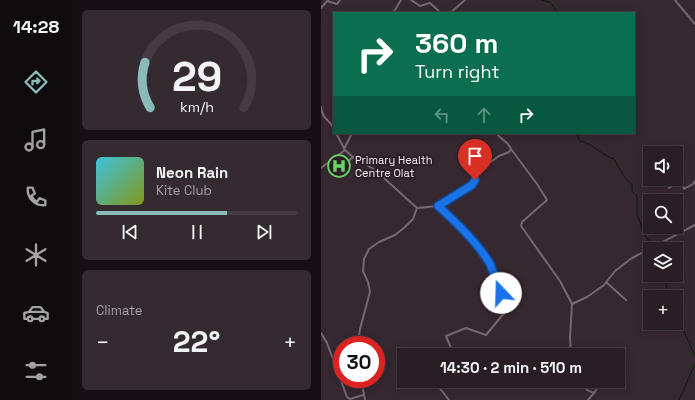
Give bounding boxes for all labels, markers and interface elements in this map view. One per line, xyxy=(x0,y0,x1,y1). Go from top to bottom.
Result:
text: 14:28 xyxy=(13,15,59,38)
text: 360 m xyxy=(415,25,499,61)
icon: right xyxy=(349,28,401,80)
text: 29 xyxy=(171,50,222,103)
text: Turn right xyxy=(415,60,499,83)
icon: directions xyxy=(22,68,50,96)
text: km/h xyxy=(179,98,214,116)
icon: left xyxy=(431,104,453,126)
icon: ahead xyxy=(473,104,495,126)
icon: right xyxy=(515,104,537,126)
icon: music xyxy=(22,126,50,154)
pin xyxy=(458,139,492,180)
icon: arrive xyxy=(464,145,486,167)
map controls xyxy=(643,146,683,330)
button: sound xyxy=(643,146,683,186)
hospital icon: Primary Health Centre Olat xyxy=(326,153,352,179)
place label: Primary Health Centre Olat xyxy=(355,153,433,180)
text: Neon Rain xyxy=(156,163,228,182)
text: Kite Club xyxy=(156,182,212,199)
icon: phone xyxy=(22,183,50,211)
button: search xyxy=(643,194,683,234)
icon: previous xyxy=(119,221,141,243)
icon: pause xyxy=(186,221,208,243)
icon: next xyxy=(253,221,275,243)
icon: climate xyxy=(22,241,50,269)
button: layers xyxy=(643,242,683,282)
position arrow xyxy=(480,272,522,314)
button: + xyxy=(643,290,683,330)
icon: car xyxy=(22,299,50,327)
text: Climate xyxy=(96,302,142,319)
text: 22° xyxy=(173,322,220,361)
text: − xyxy=(96,328,110,356)
text: + xyxy=(283,328,297,356)
speed limit sign: 30 xyxy=(333,336,385,388)
icon: filters xyxy=(22,357,50,385)
text: 14:30 · 2 min · 510 m xyxy=(440,358,582,377)

